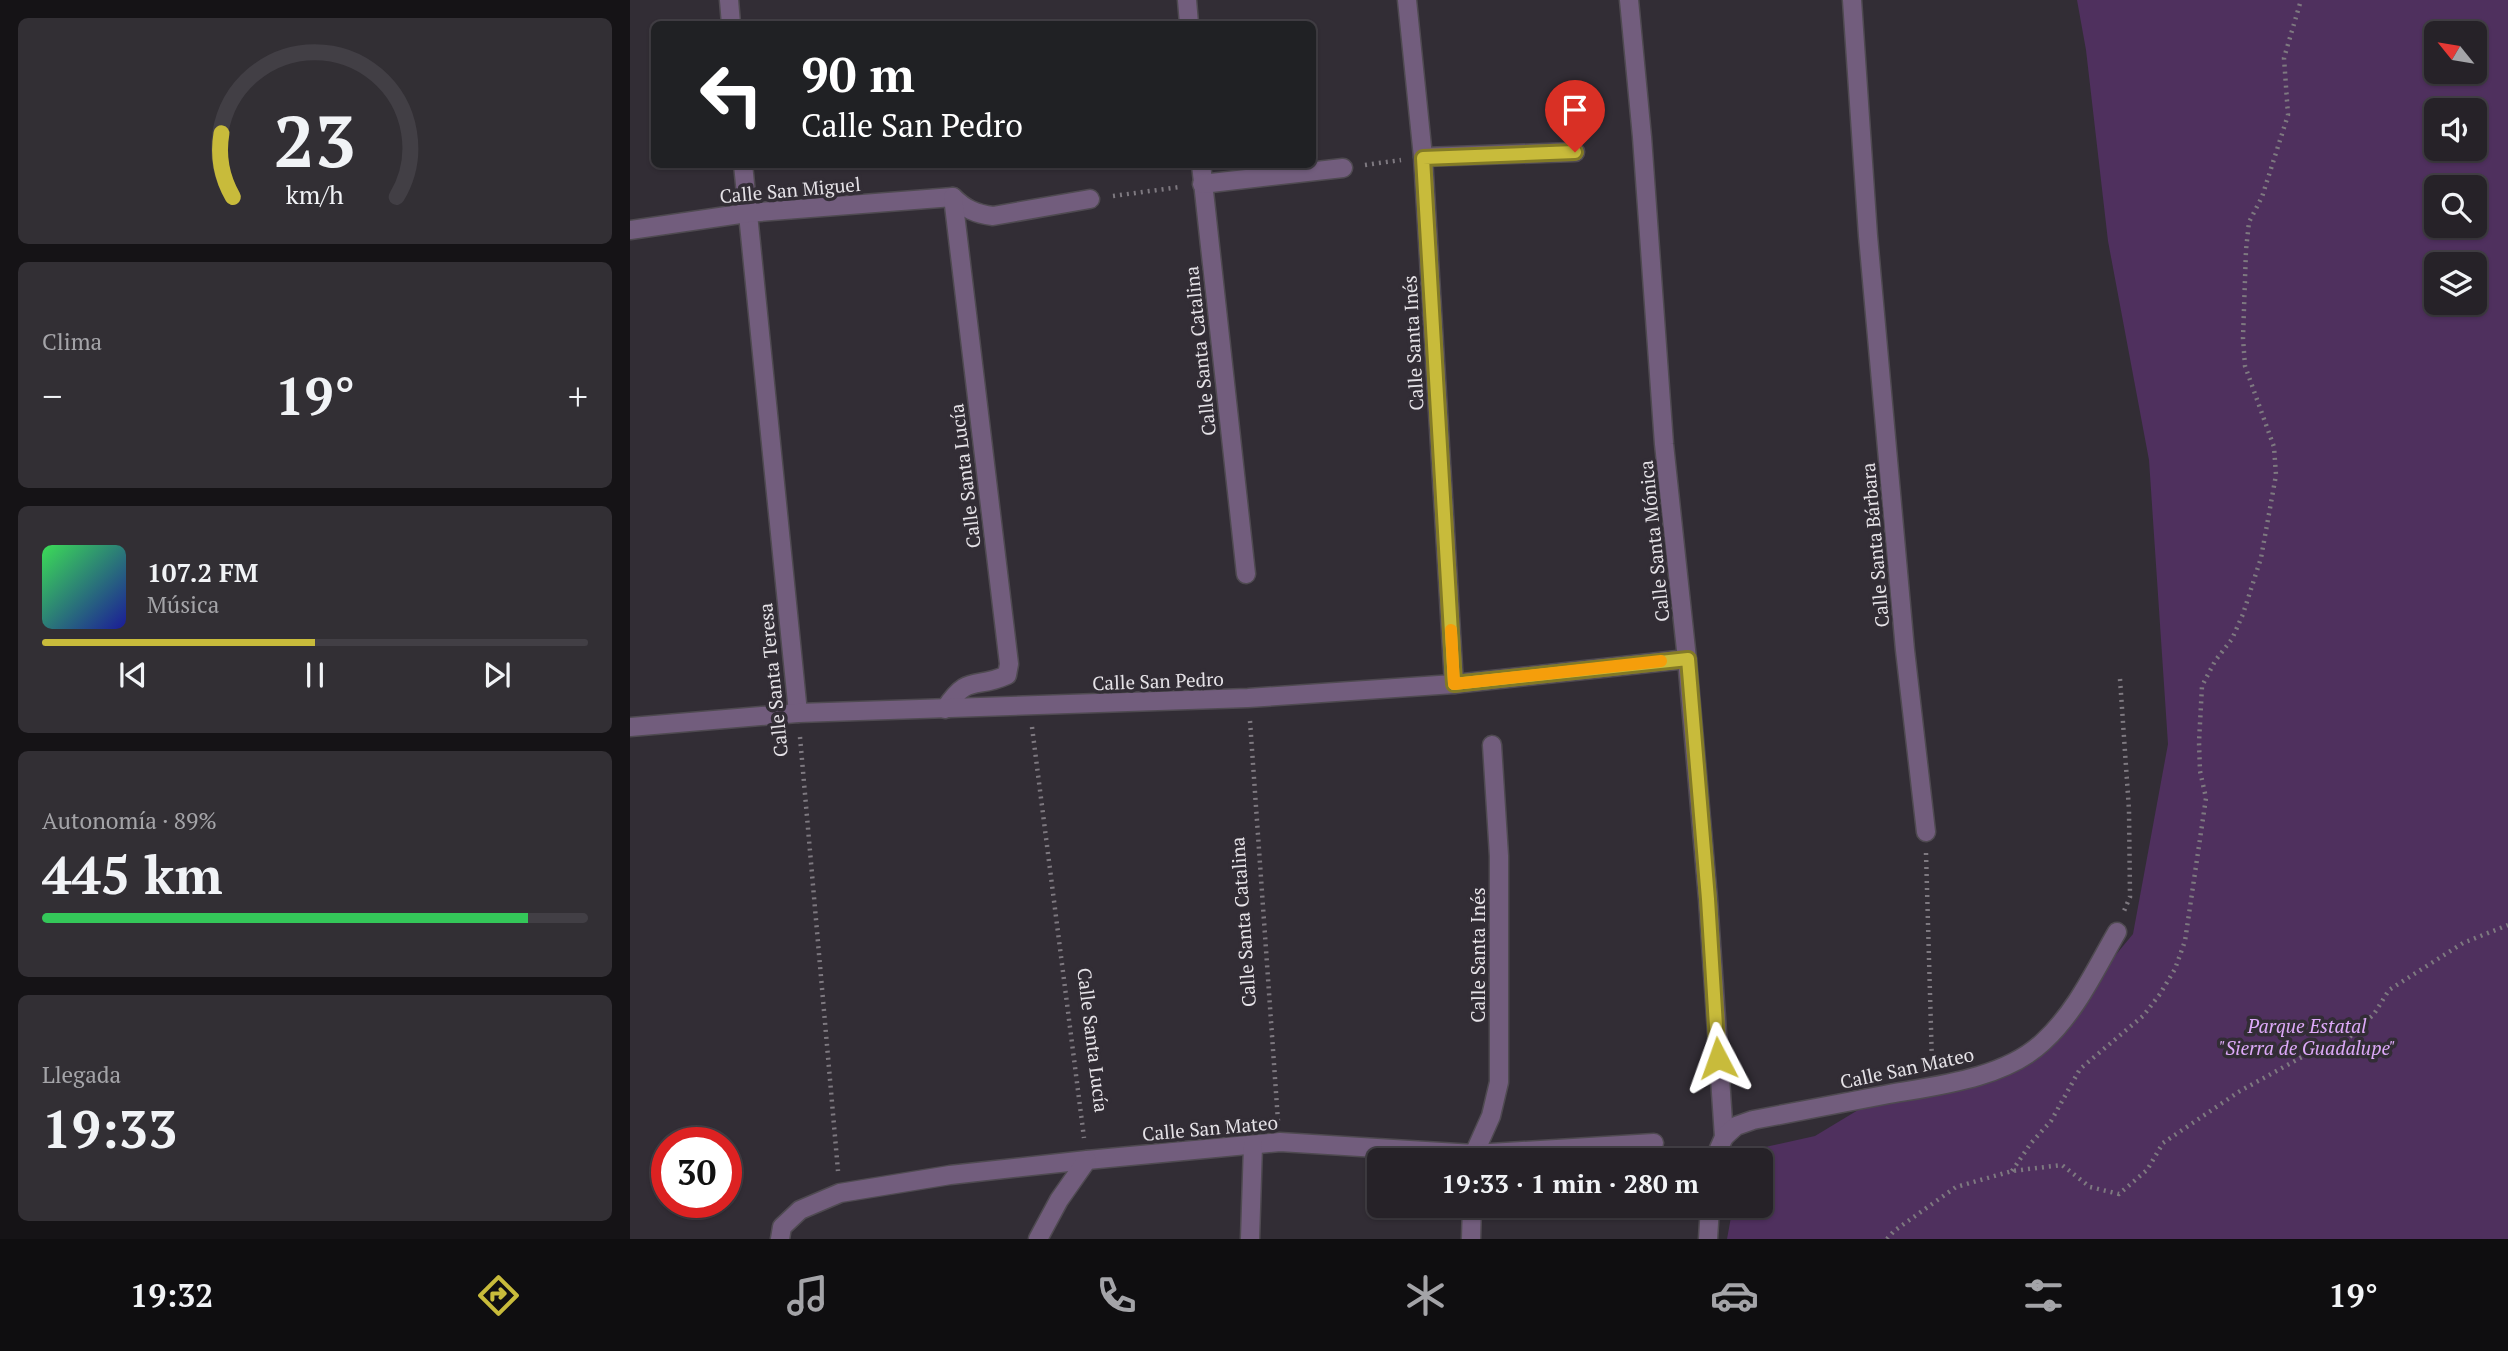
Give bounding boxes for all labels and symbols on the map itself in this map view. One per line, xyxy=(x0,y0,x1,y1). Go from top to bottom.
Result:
north arrow xyxy=(2424,21,2487,84)
pin xyxy=(1545,80,1605,152)
street label: Calle San Miguel xyxy=(718,171,862,208)
street label: Calle Santa Catalina xyxy=(1178,265,1221,437)
street label: Calle Santa Inés xyxy=(1396,275,1429,411)
street label: Calle Santa Lucía xyxy=(943,402,986,550)
street label: Calle Santa Mónica xyxy=(1633,459,1674,623)
street label: Calle Santa Bárbara xyxy=(1855,461,1894,628)
street label: Calle Santa Teresa xyxy=(752,601,793,758)
street label: Calle San Pedro xyxy=(1092,666,1224,695)
street label: Calle Santa Catalina xyxy=(1224,836,1261,1008)
street label: Calle Santa Inés xyxy=(1465,887,1490,1023)
street label: Calle Santa Lucía xyxy=(1072,966,1115,1114)
park label: Parque Estatal "Sierra de Guadalupe" xyxy=(2219,1013,2395,1060)
position arrow xyxy=(1681,1021,1755,1095)
street label: Calle San Mateo xyxy=(1838,1041,1976,1094)
street label: Calle San Mateo xyxy=(1141,1109,1279,1146)
speed limit sign: 30 xyxy=(651,1127,742,1218)

